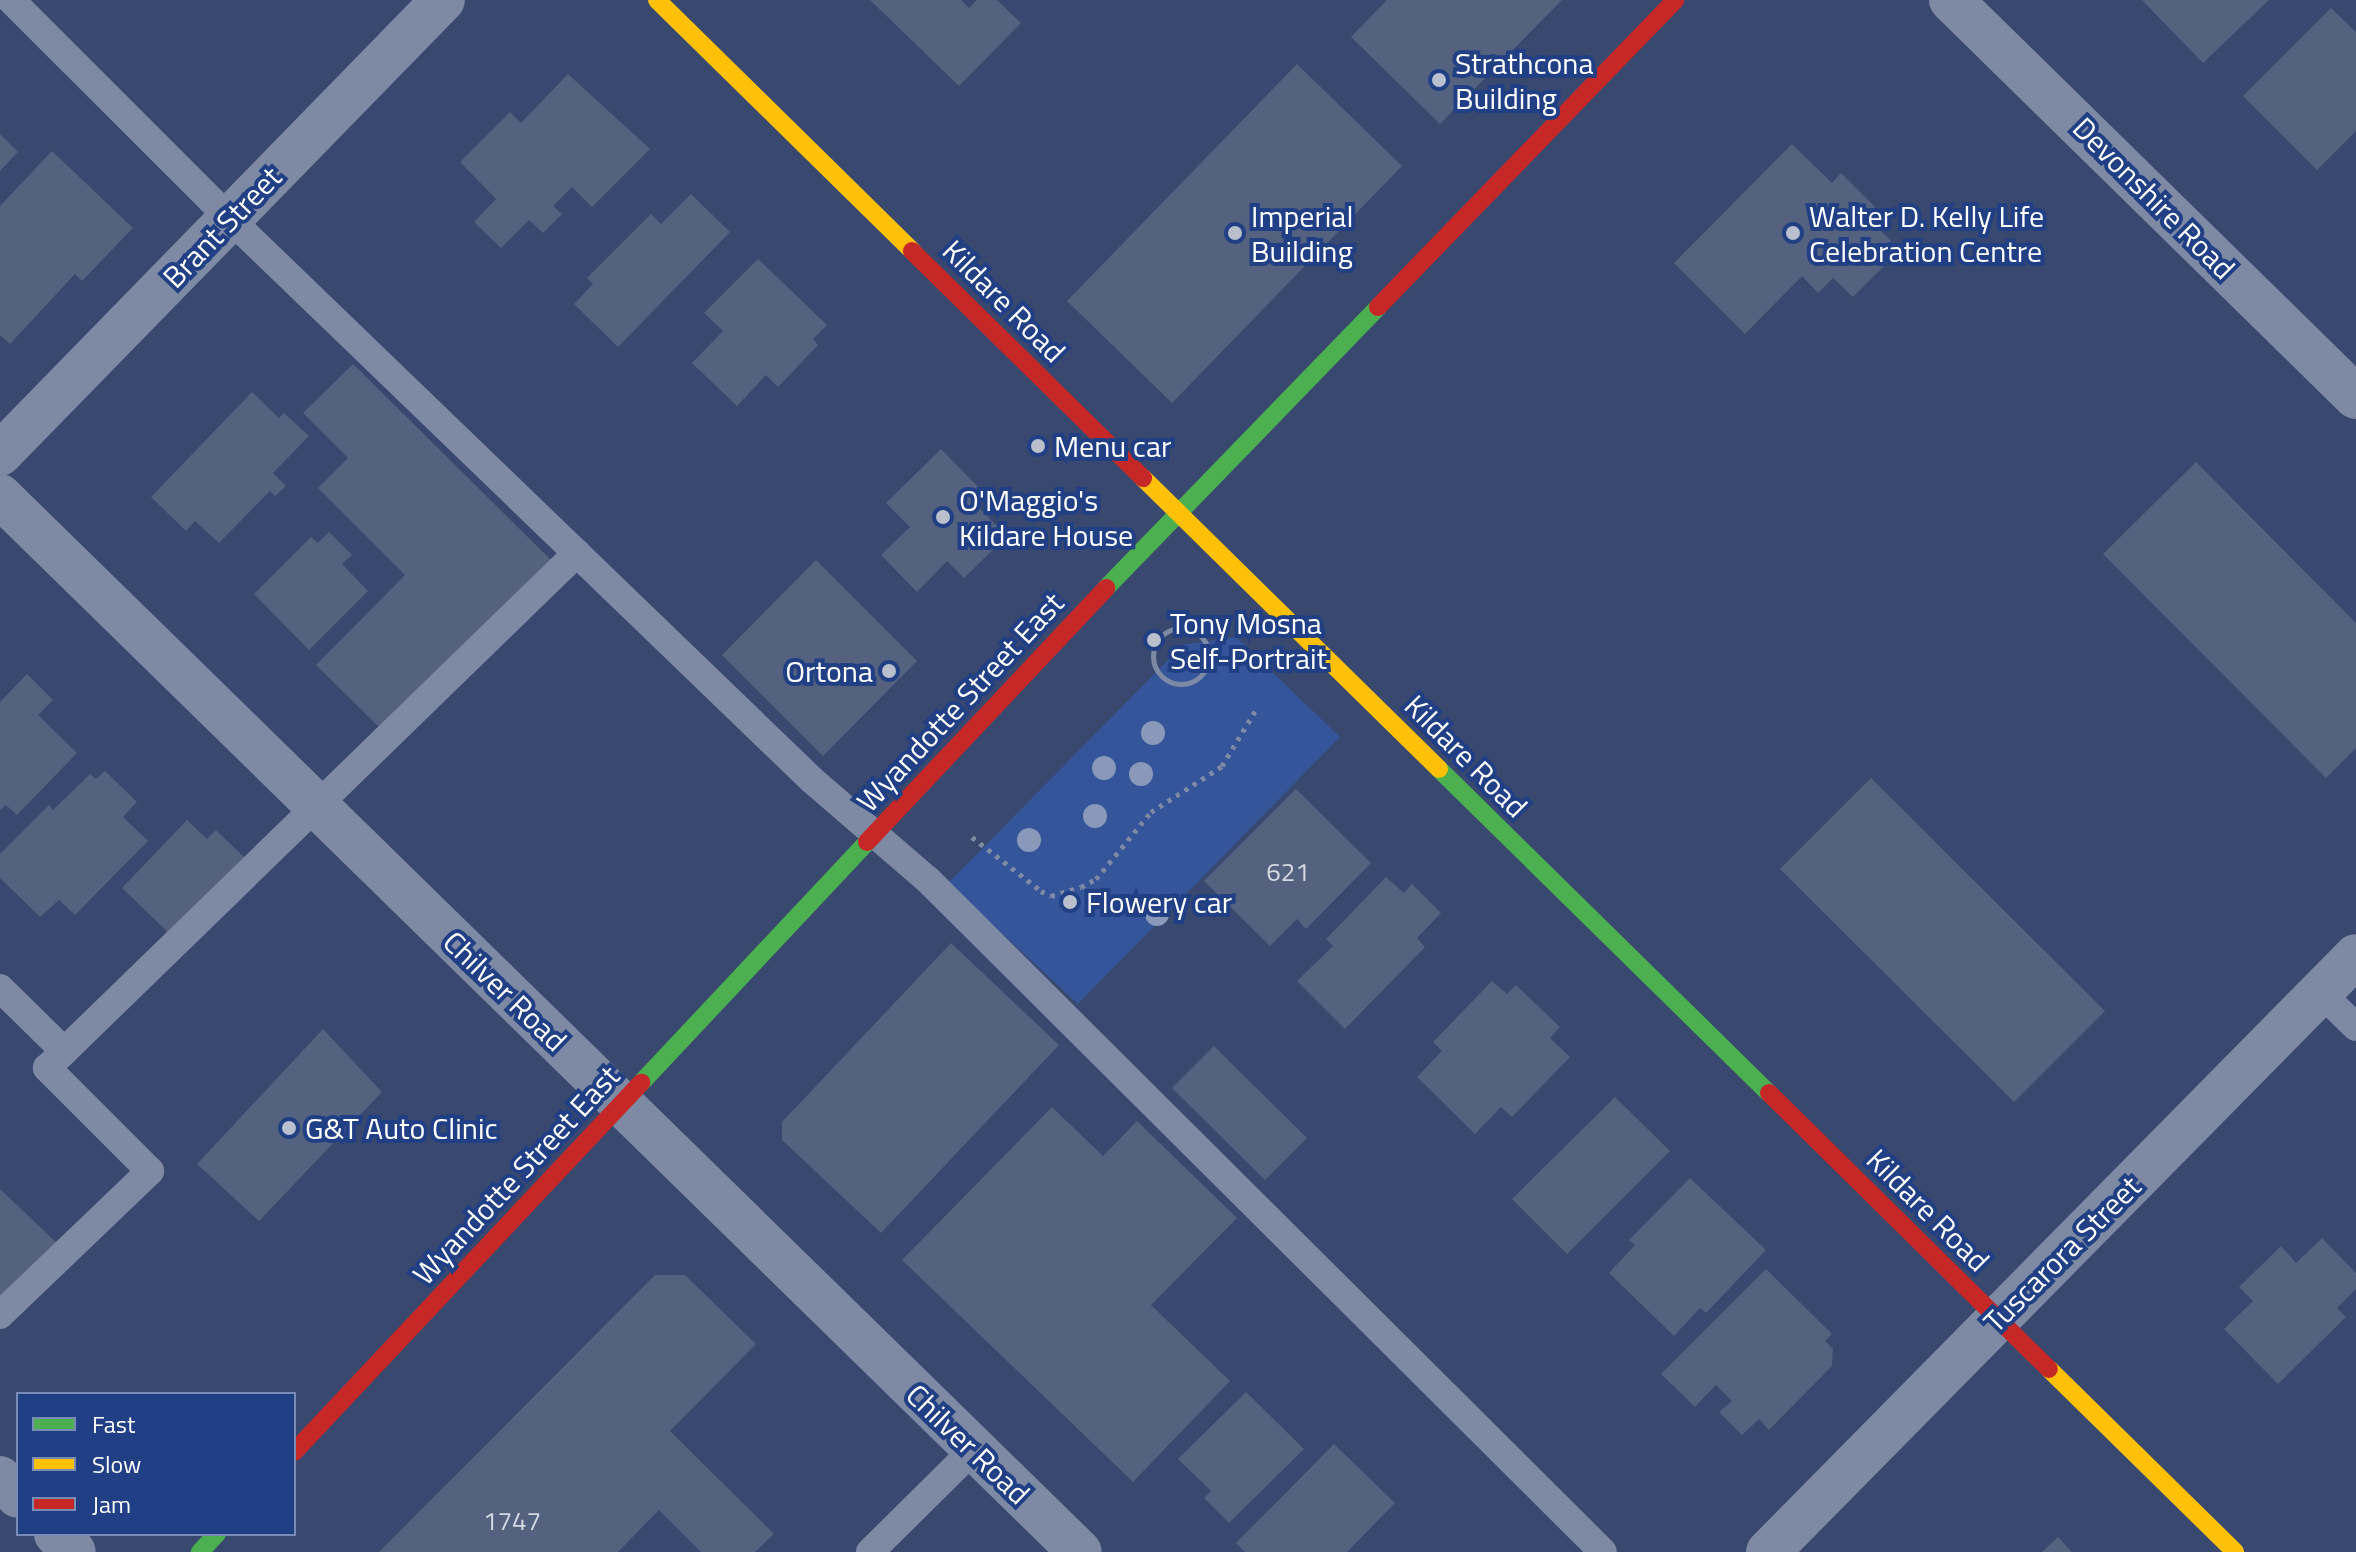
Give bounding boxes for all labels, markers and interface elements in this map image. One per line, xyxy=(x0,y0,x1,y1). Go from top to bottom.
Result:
place label: Strathcona Building xyxy=(1455,45,1593,116)
marker: Strathcona Building xyxy=(1430,71,1448,89)
street label: Devonshire Road xyxy=(2066,110,2242,286)
street label: Brant Street xyxy=(155,159,289,295)
place label: Imperial Building xyxy=(1251,198,1353,268)
place label: Walter D. Kelly Life Celebration Centre xyxy=(1809,198,2044,268)
marker: Imperial Building xyxy=(1226,224,1244,242)
marker: Walter D. Kelly Life Celebration Centre xyxy=(1784,224,1802,242)
street label: Kildare Road xyxy=(935,232,1073,370)
place label: Menu car xyxy=(1054,428,1171,464)
marker: Menu car xyxy=(1029,437,1047,455)
place label: O'Maggio's Kildare House xyxy=(959,482,1133,552)
marker: O'Maggio's Kildare House xyxy=(934,508,952,526)
street label: Wyandotte Street East xyxy=(849,585,1071,819)
place label: Tony Mosna Self-Portrait xyxy=(1170,605,1327,676)
marker: Tony Mosna Self-Portrait xyxy=(1145,631,1163,649)
place label: Ortona xyxy=(785,653,873,689)
marker: Ortona xyxy=(880,662,898,680)
street label: Kildare Road xyxy=(1397,687,1535,825)
house number: 621 xyxy=(1266,856,1310,888)
place label: Flowery car xyxy=(1086,884,1232,920)
marker: Flowery car xyxy=(1061,893,1079,911)
street label: Chilver Road xyxy=(436,923,574,1059)
street label: Wyandotte Street East xyxy=(405,1058,627,1292)
place label: G&T Auto Clinic xyxy=(305,1110,498,1146)
marker: G&T Auto Clinic xyxy=(280,1119,298,1137)
street label: Kildare Road xyxy=(1859,1141,1997,1279)
street label: Tuscarora Street xyxy=(1976,1168,2148,1340)
street label: Chilver Road xyxy=(899,1376,1037,1512)
legend xyxy=(16,1392,296,1536)
text: Fast xyxy=(92,1406,135,1442)
text: Slow xyxy=(92,1446,141,1482)
text: Jam xyxy=(92,1486,131,1522)
house number: 1747 xyxy=(483,1505,541,1537)

